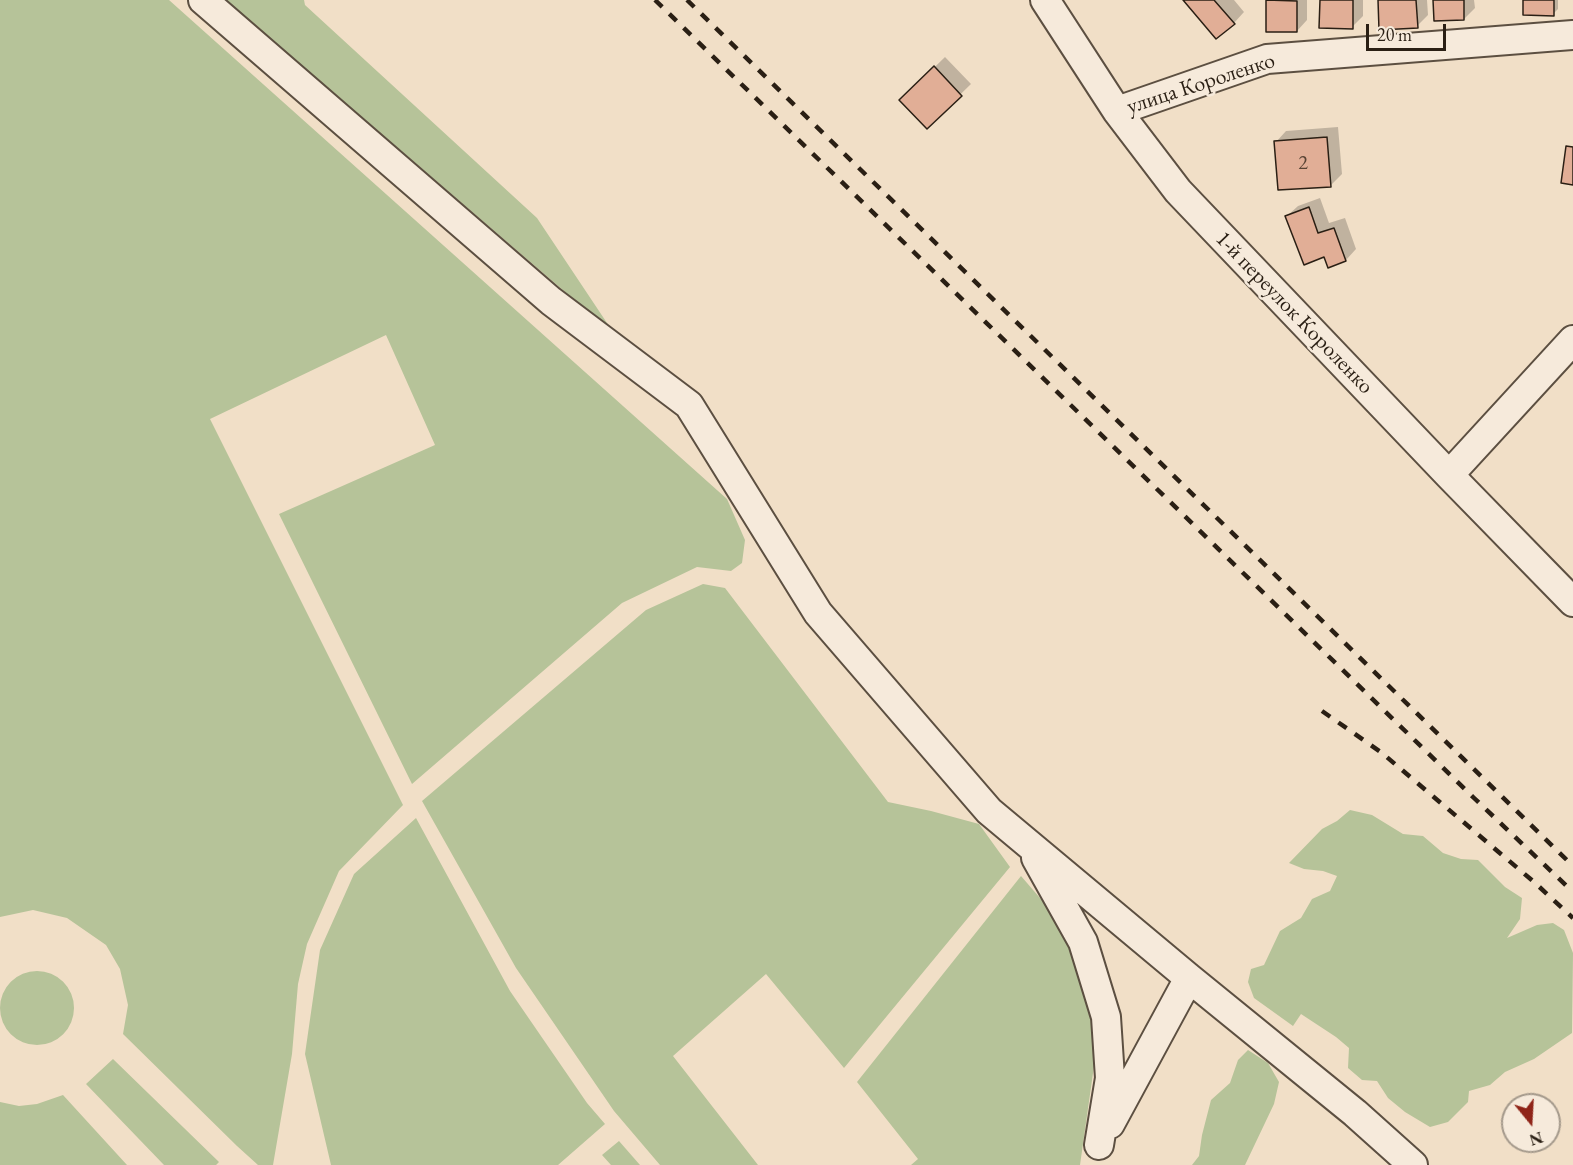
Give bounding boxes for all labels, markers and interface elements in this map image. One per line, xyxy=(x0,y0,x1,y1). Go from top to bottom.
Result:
scale bar xyxy=(1369,12,1448,50)
text: 20 m xyxy=(1377,23,1412,46)
street label: улица Короленко xyxy=(1124,48,1278,120)
house number: 2 xyxy=(1298,152,1308,176)
street label: 1-й переулок Короленко xyxy=(1209,226,1379,400)
north arrow xyxy=(1501,1093,1561,1153)
text: N xyxy=(1527,1127,1546,1151)

